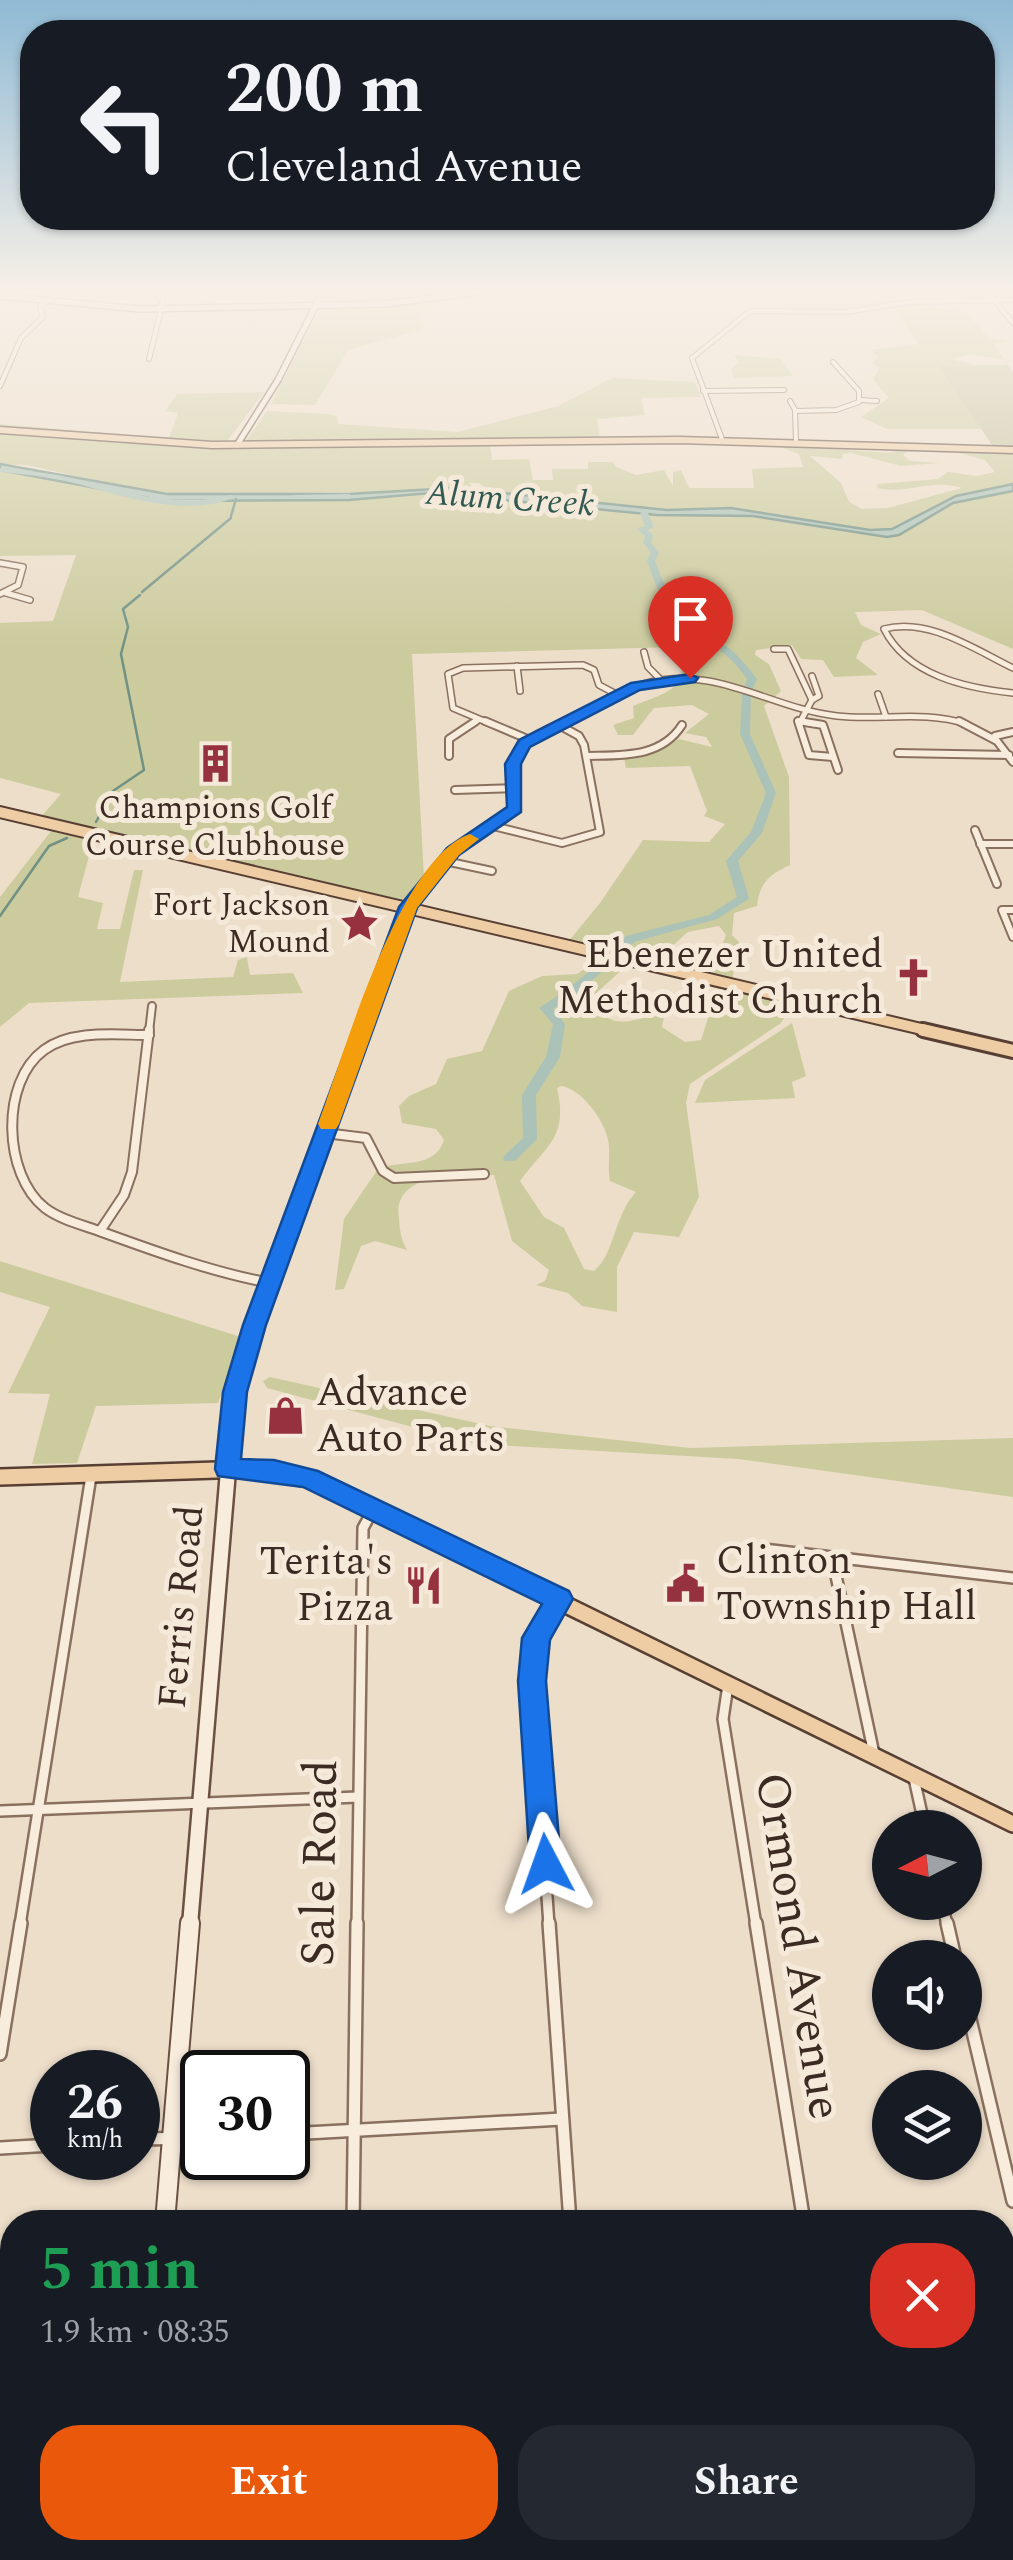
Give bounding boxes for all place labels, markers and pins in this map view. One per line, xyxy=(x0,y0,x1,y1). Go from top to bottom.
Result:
pin xyxy=(648,576,733,679)
building icon: Champions Golf Course Clubhouse xyxy=(194,742,236,784)
place label: Champions Golf Course Clubhouse xyxy=(85,784,345,870)
place label: Fort Jackson Mound xyxy=(153,881,330,967)
place icon: Fort Jackson Mound xyxy=(339,902,381,944)
place label: Ebenezer United Methodist Church xyxy=(557,925,883,1032)
church icon: Ebenezer United Methodist Church xyxy=(892,957,934,999)
place label: Advance Auto Parts xyxy=(316,1363,505,1470)
shop icon: Advance Auto Parts xyxy=(265,1395,307,1437)
place label: Clinton Township Hall xyxy=(716,1531,977,1638)
place label: Terita's Pizza xyxy=(259,1532,393,1639)
public building icon: Clinton Township Hall xyxy=(665,1563,707,1605)
restaurant icon: Terita's Pizza xyxy=(402,1564,444,1606)

